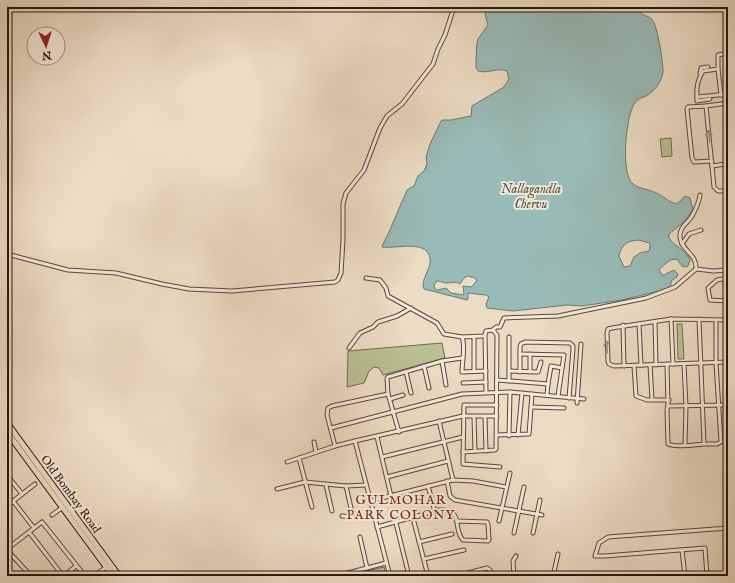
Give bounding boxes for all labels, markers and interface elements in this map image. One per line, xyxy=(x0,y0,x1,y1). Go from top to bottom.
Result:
north arrow xyxy=(26,26,66,66)
text: N xyxy=(41,48,53,62)
one-way arrow xyxy=(705,130,713,143)
water label: Nallagandla Chervu xyxy=(501,181,561,213)
one-way arrow xyxy=(604,341,611,354)
street label: Old Bombay Road xyxy=(37,452,104,537)
district label: GULMOHAR PARK COLONY xyxy=(347,492,456,524)

